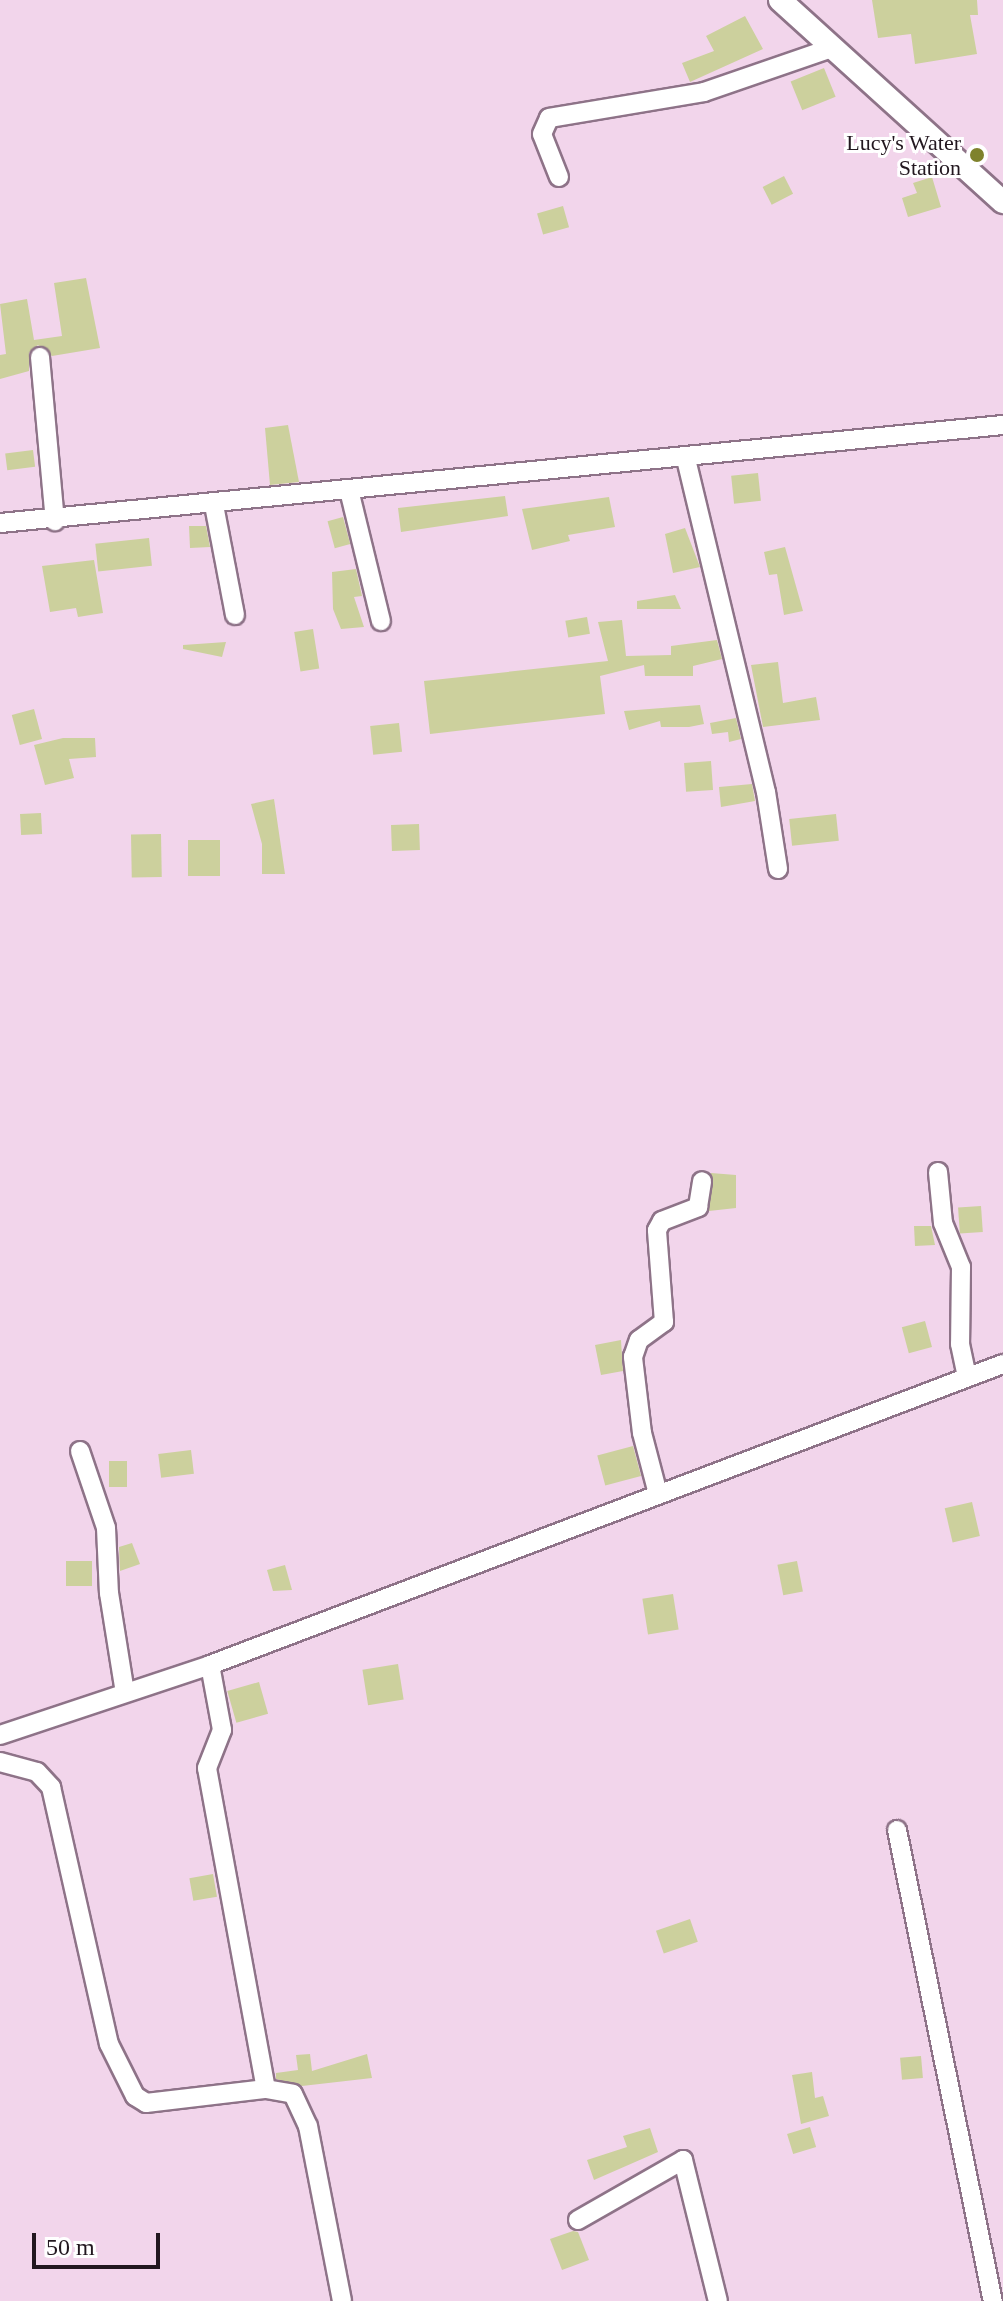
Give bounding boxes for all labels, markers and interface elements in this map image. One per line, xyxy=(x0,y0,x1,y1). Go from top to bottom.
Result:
place label: Lucy's Water Station xyxy=(846,129,961,180)
marker: Lucy's Water Station xyxy=(968,146,986,164)
scale bar xyxy=(36,2217,164,2267)
text: 50 m xyxy=(46,2234,95,2260)

